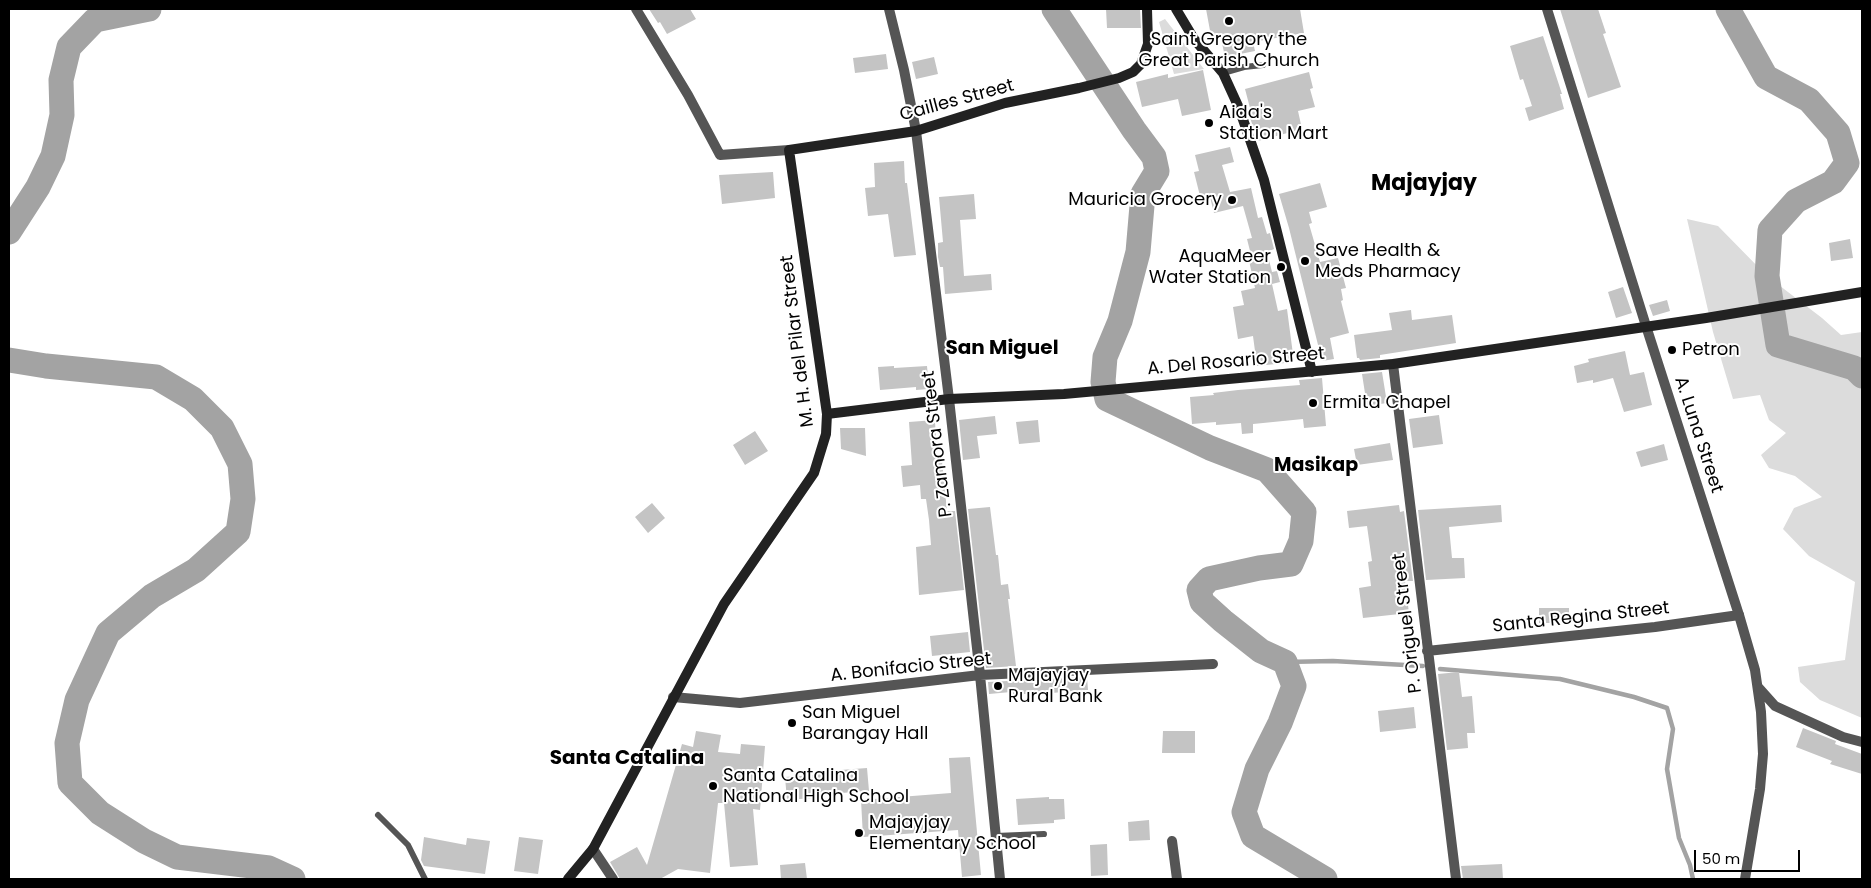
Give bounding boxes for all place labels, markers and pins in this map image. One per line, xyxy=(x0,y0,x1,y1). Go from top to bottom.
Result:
marker: Saint Gregory the Great Parish Church xyxy=(1223,15,1235,27)
place label: Saint Gregory the Great Parish Church xyxy=(1139,29,1319,72)
place label: Aida's Station Mart xyxy=(1219,102,1328,144)
marker: Aida's Station Mart xyxy=(1203,117,1215,129)
place label: Mauricia Grocery xyxy=(1068,189,1222,211)
marker: Mauricia Grocery xyxy=(1226,194,1238,206)
place label: Save Health & Meds Pharmacy xyxy=(1315,240,1461,282)
place label: AquaMeer Water Station xyxy=(1149,246,1271,288)
marker: Save Health & Meds Pharmacy xyxy=(1299,255,1311,267)
marker: AquaMeer Water Station xyxy=(1275,261,1287,273)
place label: Petron xyxy=(1682,339,1740,361)
marker: Petron xyxy=(1666,344,1678,356)
place label: Ermita Chapel xyxy=(1323,392,1451,414)
marker: Ermita Chapel xyxy=(1307,397,1319,409)
place label: Majayjay Rural Bank xyxy=(1008,665,1103,708)
marker: Majayjay Rural Bank xyxy=(992,680,1004,692)
place label: San Miguel Barangay Hall xyxy=(802,702,928,744)
marker: San Miguel Barangay Hall xyxy=(786,717,798,729)
place label: Santa Catalina National High School xyxy=(723,765,909,808)
marker: Santa Catalina National High School xyxy=(707,780,719,792)
place label: Majayjay Elementary School xyxy=(869,812,1036,854)
marker: Majayjay Elementary School xyxy=(853,827,865,839)

